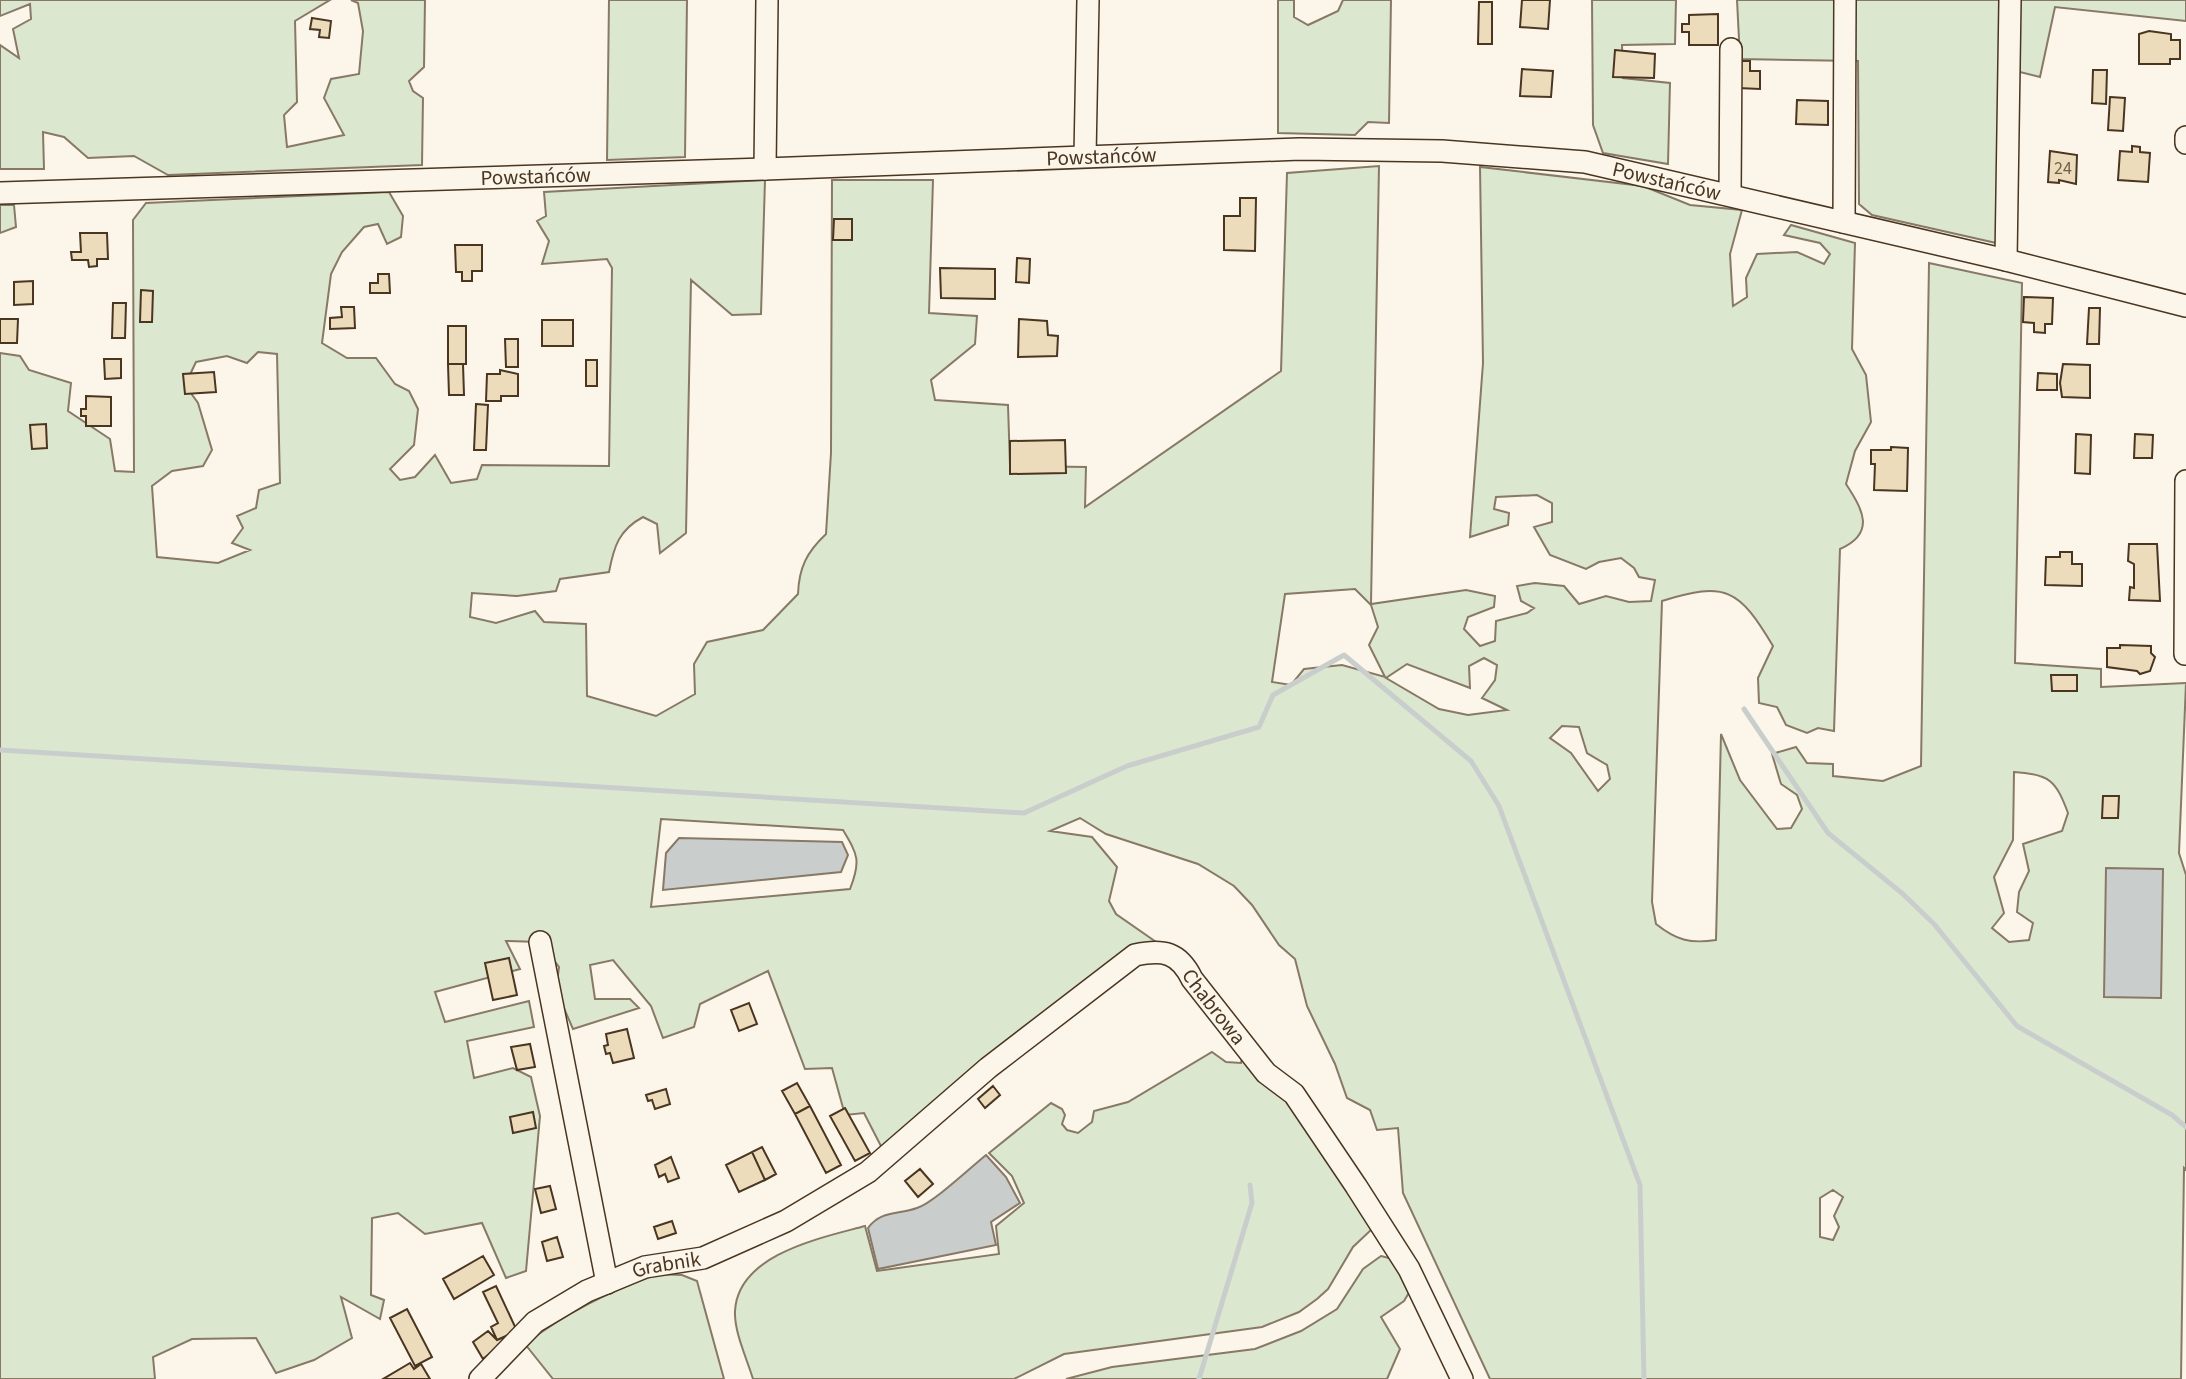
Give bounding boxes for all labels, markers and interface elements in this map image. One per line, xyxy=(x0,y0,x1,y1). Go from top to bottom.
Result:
street label: Powstańców xyxy=(1046,139,1157,173)
street label: Powstańców xyxy=(1609,154,1724,208)
house number: 24 xyxy=(2054,156,2072,181)
street label: Powstańców xyxy=(480,159,591,193)
street label: Chabrowa xyxy=(1174,963,1253,1051)
street label: Grabnik xyxy=(627,1243,703,1286)

